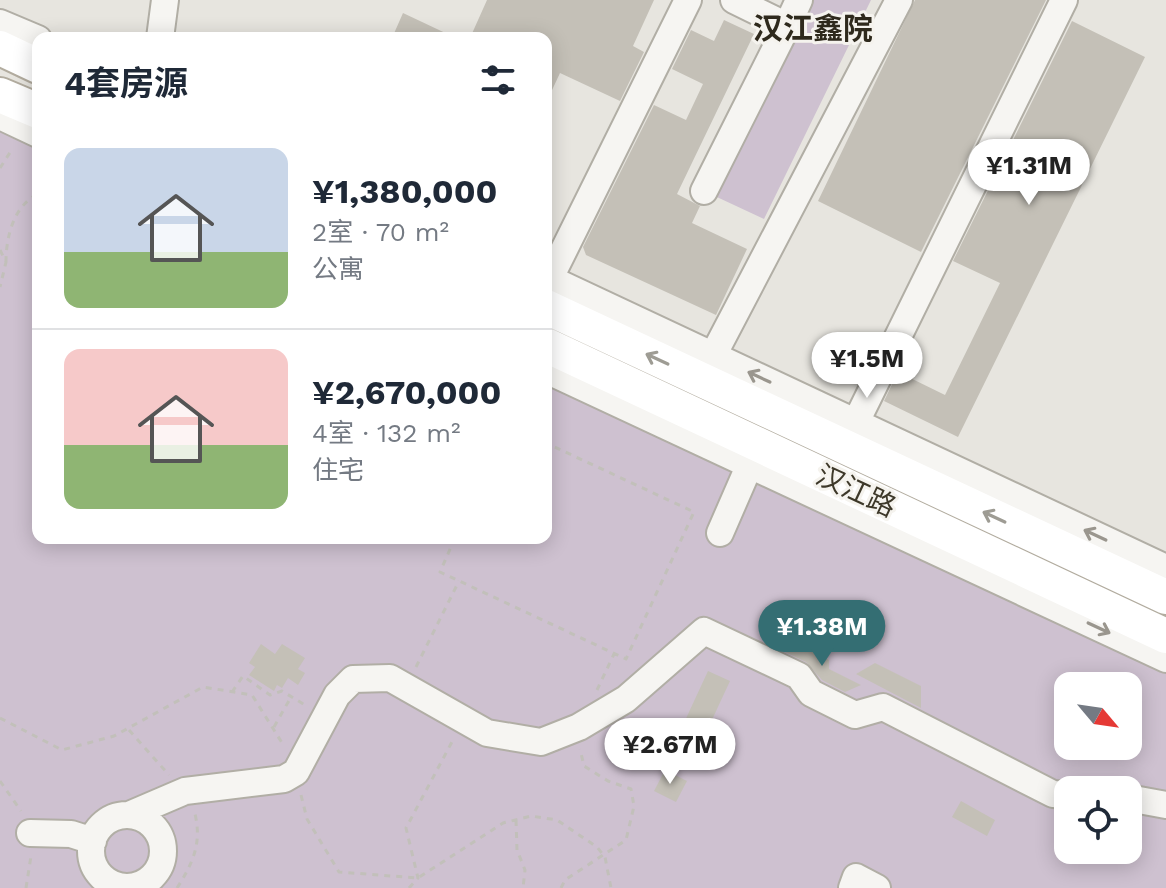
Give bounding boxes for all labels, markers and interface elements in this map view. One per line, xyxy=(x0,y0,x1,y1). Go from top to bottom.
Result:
district label: 汉江鑫院 xyxy=(753,11,873,46)
icon: filters xyxy=(476,58,520,102)
text: 4套房源 xyxy=(64,63,188,103)
pin: ¥1.31M xyxy=(964,139,1094,207)
text: ¥1.31M xyxy=(986,150,1072,180)
text: ¥1,380,000 xyxy=(312,171,497,211)
icon: home xyxy=(128,180,224,276)
text: 2室 · 70 m² xyxy=(312,217,449,247)
text: 公寓 xyxy=(312,254,364,284)
pin: ¥1.5M xyxy=(811,332,923,400)
text: ¥1.5M xyxy=(830,343,904,373)
one-way arrow xyxy=(645,351,669,366)
one-way arrow xyxy=(747,369,771,384)
text: ¥2,670,000 xyxy=(312,372,501,412)
icon: home xyxy=(128,381,224,477)
text: 4室 · 132 m² xyxy=(312,418,461,448)
text: 住宅 xyxy=(312,455,364,485)
street label: 汉江路 xyxy=(811,458,901,524)
one-way arrow xyxy=(982,509,1006,524)
one-way arrow xyxy=(1084,527,1108,542)
pin: ¥1.38M xyxy=(757,600,887,668)
text: ¥1.38M xyxy=(776,611,868,641)
one-way arrow xyxy=(1086,621,1111,636)
north arrow xyxy=(1054,672,1142,760)
map controls xyxy=(1054,672,1142,864)
pin: ¥2.67M xyxy=(605,718,735,786)
text: ¥2.67M xyxy=(622,729,718,759)
button: locate xyxy=(1054,776,1142,864)

